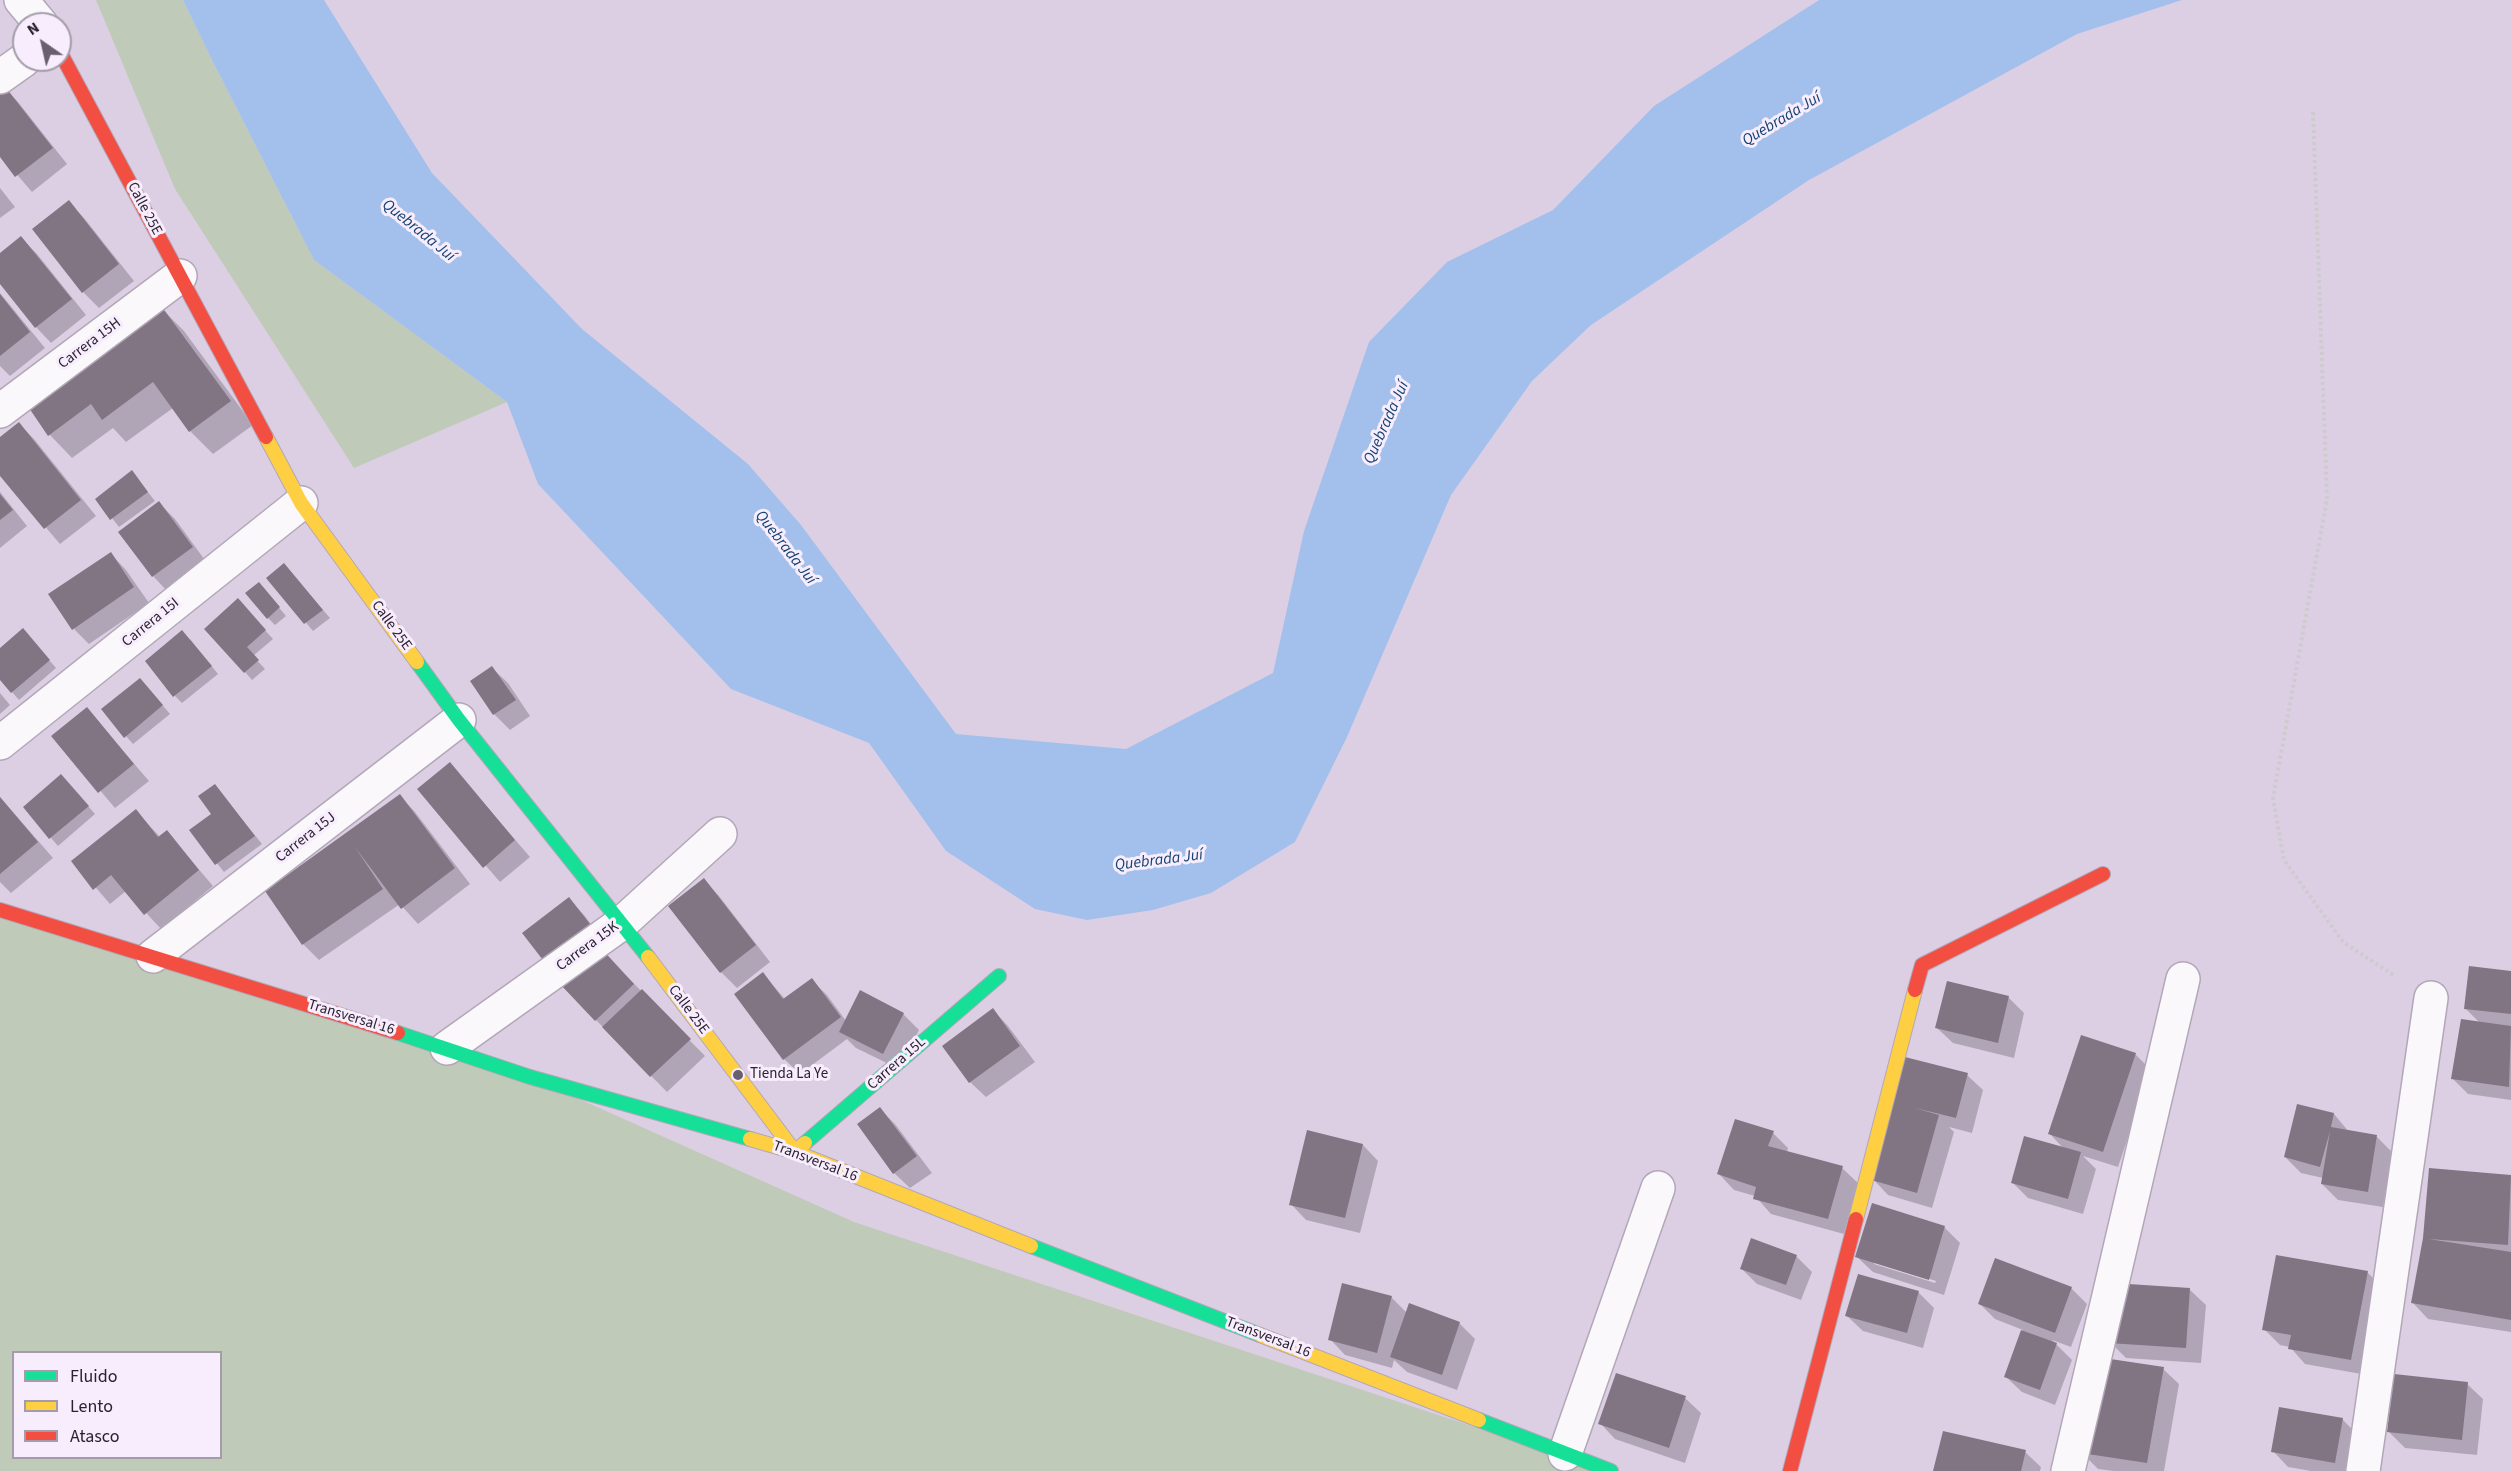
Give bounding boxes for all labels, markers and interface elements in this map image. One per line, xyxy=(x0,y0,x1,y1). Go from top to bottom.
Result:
north arrow xyxy=(12,12,72,72)
text: N xyxy=(22,17,44,41)
water label: Quebrada Juí xyxy=(1739,89,1825,151)
street label: Calle 25E xyxy=(123,180,165,238)
water label: Quebrada Juí xyxy=(378,196,458,266)
street label: Carrera 15H xyxy=(55,315,125,373)
water label: Quebrada Juí xyxy=(1360,379,1414,467)
water label: Quebrada Juí xyxy=(750,507,820,589)
street label: Carrera 15I xyxy=(119,595,183,651)
street label: Calle 25E xyxy=(367,598,415,654)
street label: Carrera 15J xyxy=(272,809,340,867)
water label: Quebrada Juí xyxy=(1114,846,1204,876)
street label: Carrera 15K xyxy=(553,918,623,976)
street label: Calle 25E xyxy=(664,982,712,1038)
street label: Transversal 16 xyxy=(306,996,396,1040)
street label: Carrera 15L xyxy=(864,1034,930,1094)
place label: Tienda La Ye xyxy=(750,1066,828,1084)
marker: Tienda La Ye xyxy=(731,1068,745,1082)
street label: Transversal 16 xyxy=(770,1138,860,1186)
street label: Transversal 16 xyxy=(1223,1314,1313,1362)
legend xyxy=(12,1351,222,1459)
text: Fluido xyxy=(70,1364,117,1389)
text: Lento xyxy=(70,1394,113,1419)
text: Atasco xyxy=(70,1424,119,1449)

